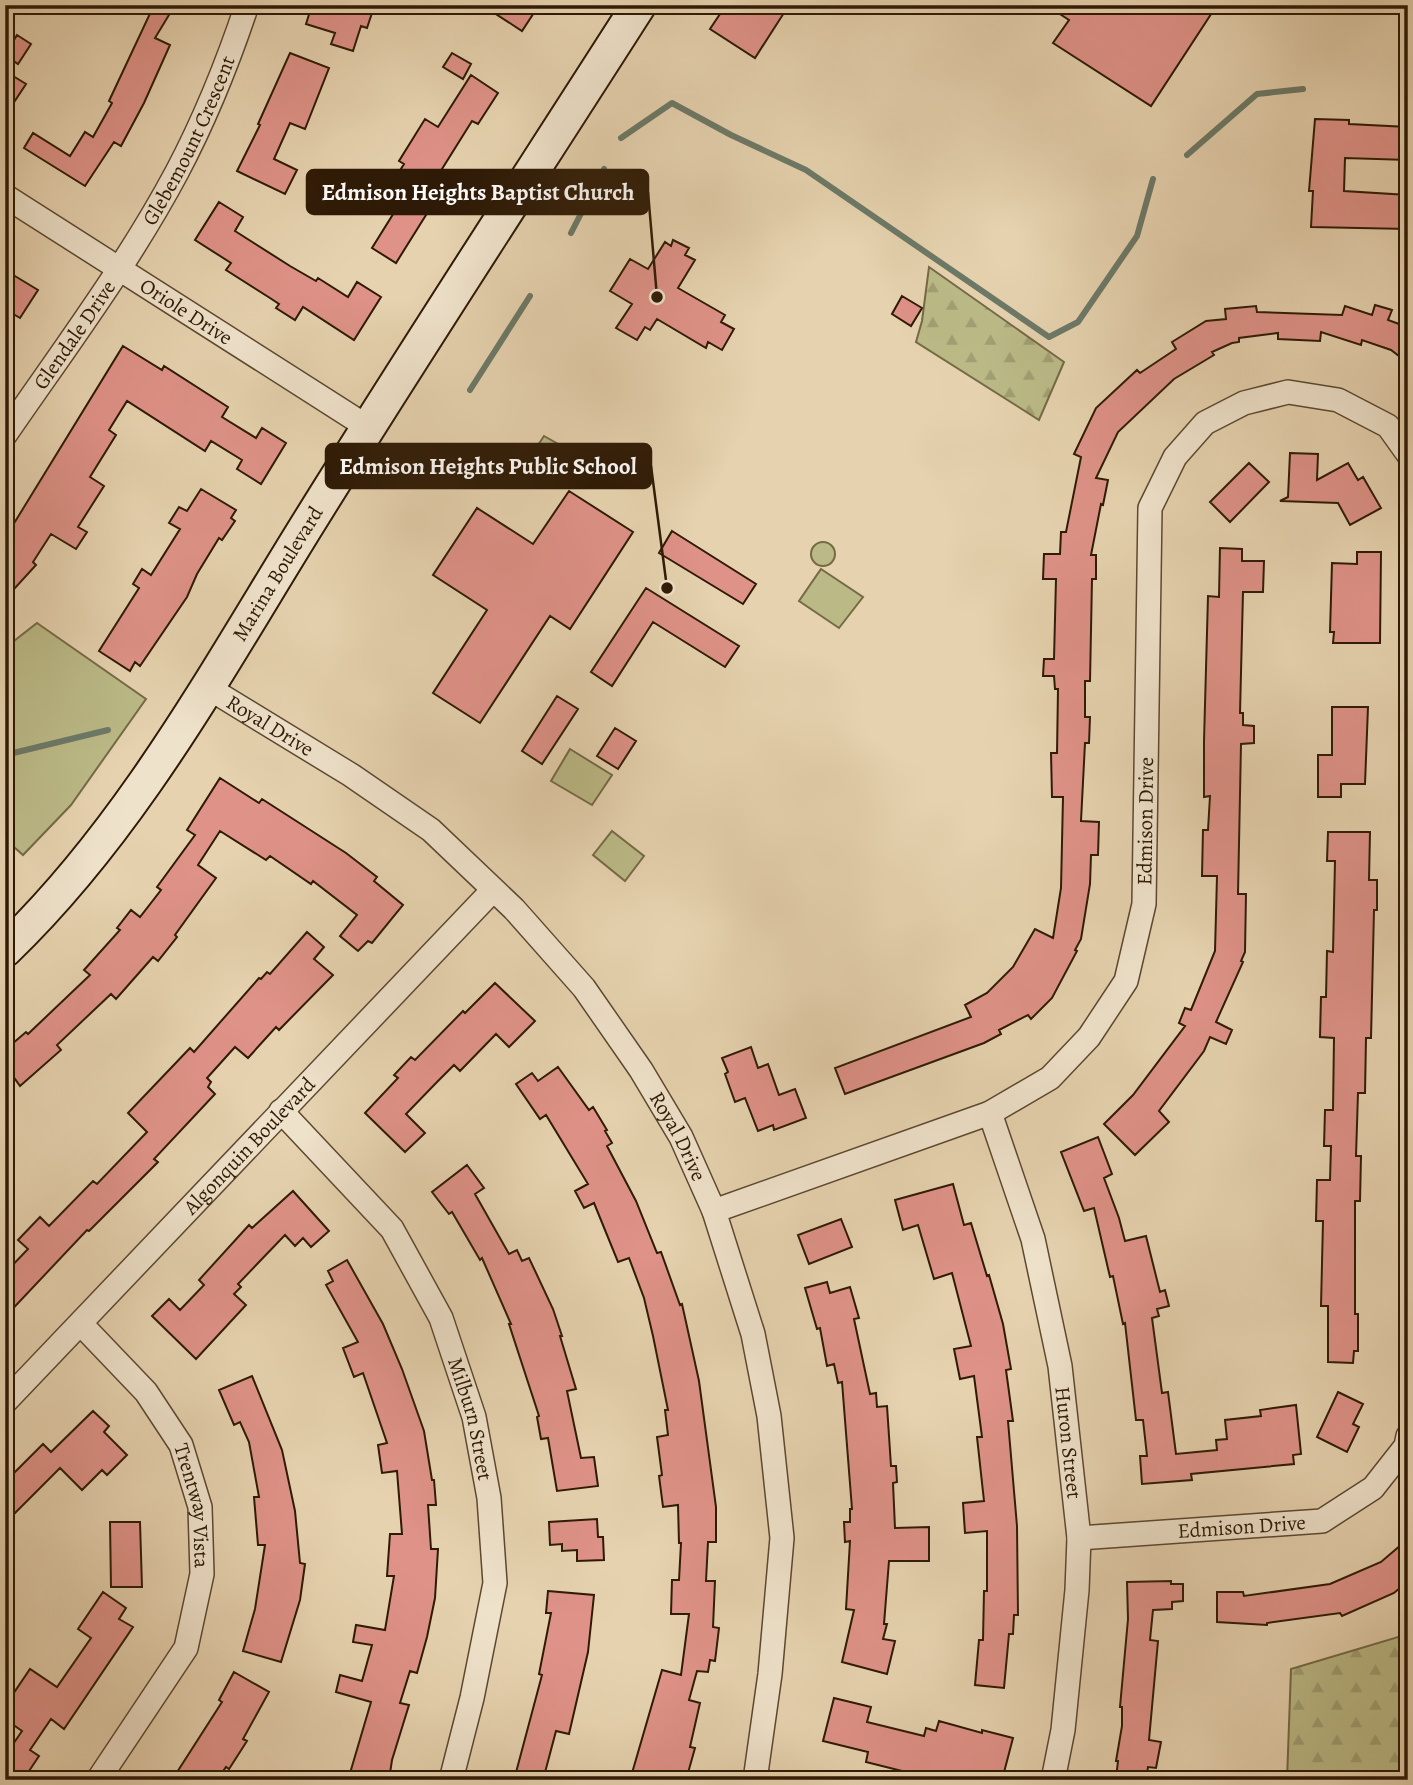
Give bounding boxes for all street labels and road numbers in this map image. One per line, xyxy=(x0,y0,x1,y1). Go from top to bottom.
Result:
street label: Glebemount Crescent xyxy=(136,52,242,231)
street label: Oriole Drive xyxy=(135,272,238,352)
street label: Glendale Drive xyxy=(27,275,122,395)
street label: Marina Boulevard xyxy=(226,500,330,646)
street label: Royal Drive xyxy=(221,688,319,763)
street label: Edmison Drive xyxy=(1130,757,1160,886)
street label: Algonquin Boulevard xyxy=(176,1070,322,1221)
street label: Royal Drive xyxy=(643,1086,713,1186)
street label: Milburn Street xyxy=(441,1354,499,1483)
street label: Huron Street xyxy=(1048,1385,1089,1500)
street label: Trentway Vista xyxy=(167,1440,216,1569)
street label: Edmison Drive xyxy=(1177,1508,1307,1545)

